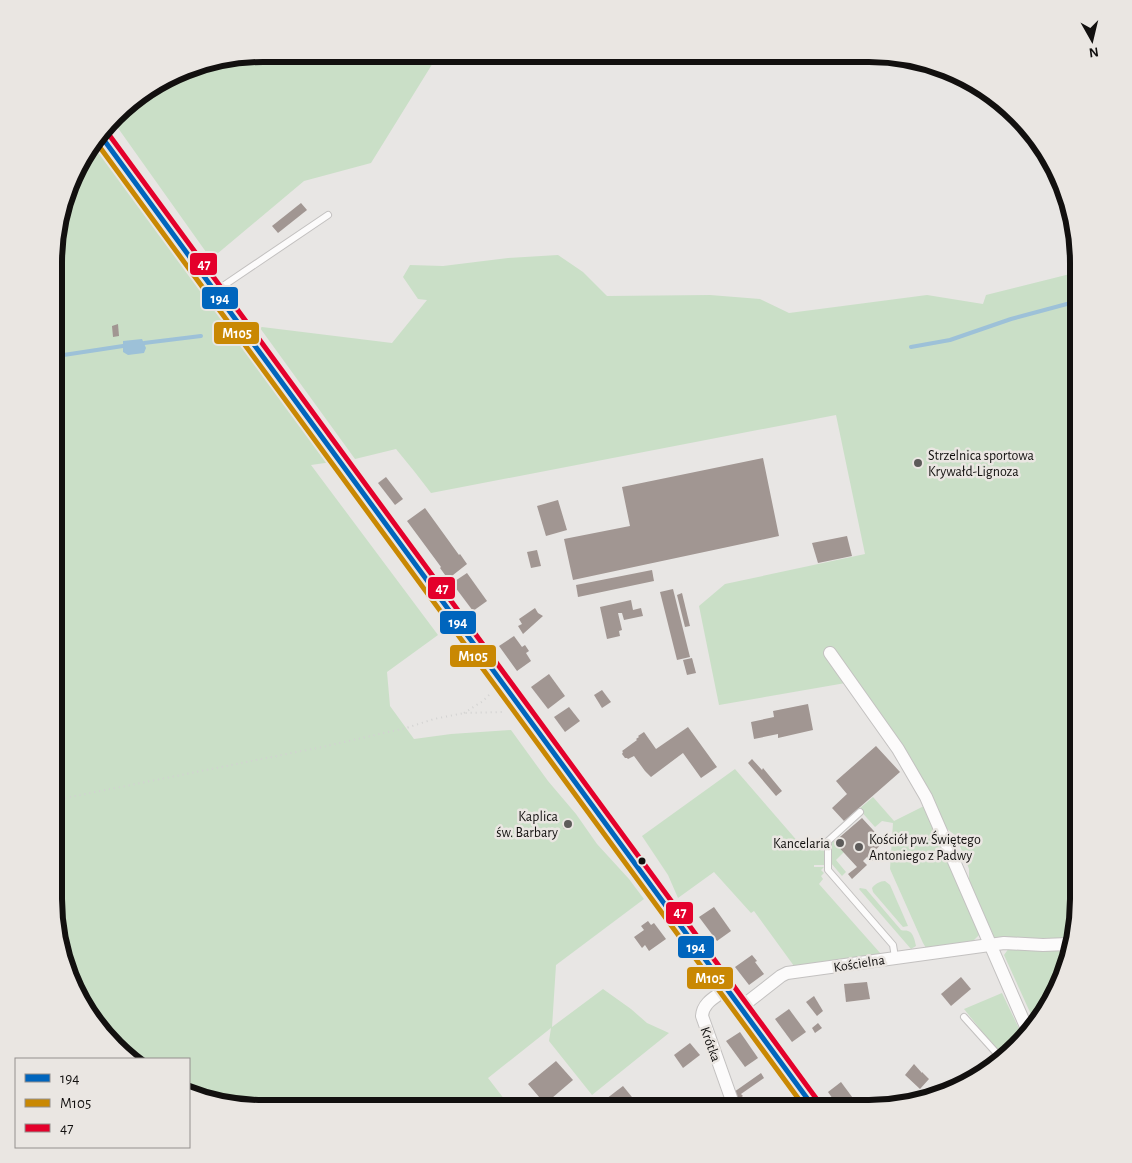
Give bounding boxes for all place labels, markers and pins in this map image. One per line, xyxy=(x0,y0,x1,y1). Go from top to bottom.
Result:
place label: Strzelnica sportowa Krywałd-Lignoza xyxy=(928,449,1034,479)
marker: Strzelnica sportowa Krywałd-Lignoza xyxy=(912,457,924,469)
place label: Kaplica św. Barbary xyxy=(496,810,559,840)
marker: Kaplica św. Barbary xyxy=(562,818,574,830)
place label: Kościół pw. Świętego Antoniego z Padwy xyxy=(869,830,981,863)
place label: Kancelaria xyxy=(773,837,831,851)
marker: Kancelaria xyxy=(834,837,846,849)
marker: Kościół pw. Świętego Antoniego z Padwy xyxy=(853,841,865,853)
unlabelled marker xyxy=(637,856,647,866)

